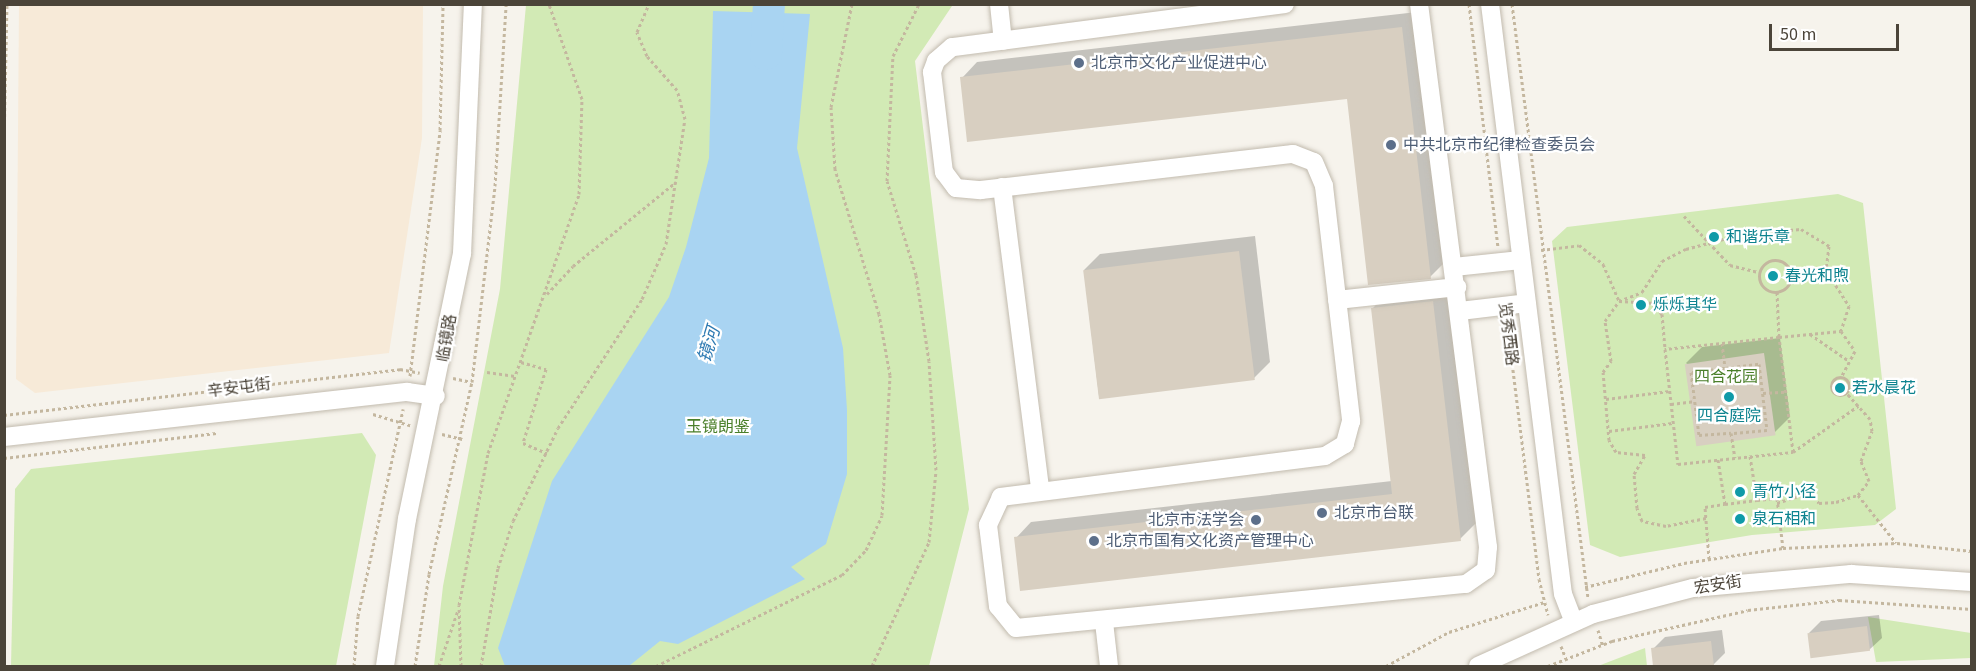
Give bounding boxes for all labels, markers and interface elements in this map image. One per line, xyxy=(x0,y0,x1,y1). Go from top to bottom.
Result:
scale bar xyxy=(1772,12,1902,50)
text: 50 m xyxy=(1780,22,1816,47)
place label: 北京市文化产业促进中心 xyxy=(1091,53,1267,73)
marker: 北京市文化产业促进中心 xyxy=(1072,56,1086,70)
place label: 中共北京市纪律检查委员会 xyxy=(1403,135,1595,155)
marker: 中共北京市纪律检查委员会 xyxy=(1384,138,1398,152)
place label: 和谐乐章 xyxy=(1726,227,1790,247)
marker: 和谐乐章 xyxy=(1707,230,1721,244)
place label: 春光和煦 xyxy=(1785,266,1849,286)
marker: 春光和煦 xyxy=(1766,269,1780,283)
place label: 烁烁其华 xyxy=(1653,295,1717,315)
marker: 烁烁其华 xyxy=(1634,298,1648,312)
street label: 览秀西路 xyxy=(1495,301,1521,367)
street label: 临镜路 xyxy=(433,313,461,363)
water label: 镜河 xyxy=(694,325,726,365)
park label: 四合花园 xyxy=(1694,367,1758,387)
street label: 辛安屯街 xyxy=(206,375,272,401)
place label: 若水晨花 xyxy=(1852,378,1916,398)
marker: 若水晨花 xyxy=(1833,381,1847,395)
marker: 四合庭院 xyxy=(1722,390,1736,404)
place label: 四合庭院 xyxy=(1697,406,1761,426)
park label: 玉镜朗鉴 xyxy=(686,417,750,437)
place label: 青竹小径 xyxy=(1752,482,1816,502)
marker: 青竹小径 xyxy=(1733,485,1747,499)
place label: 北京市台联 xyxy=(1334,503,1414,523)
marker: 北京市台联 xyxy=(1315,506,1329,520)
place label: 泉石相和 xyxy=(1752,509,1816,529)
place label: 北京市法学会 xyxy=(1148,510,1244,530)
marker: 泉石相和 xyxy=(1733,512,1747,526)
marker: 北京市法学会 xyxy=(1249,513,1263,527)
place label: 北京市国有文化资产管理中心 xyxy=(1106,531,1314,551)
marker: 北京市国有文化资产管理中心 xyxy=(1087,534,1101,548)
street label: 宏安街 xyxy=(1693,572,1743,598)

